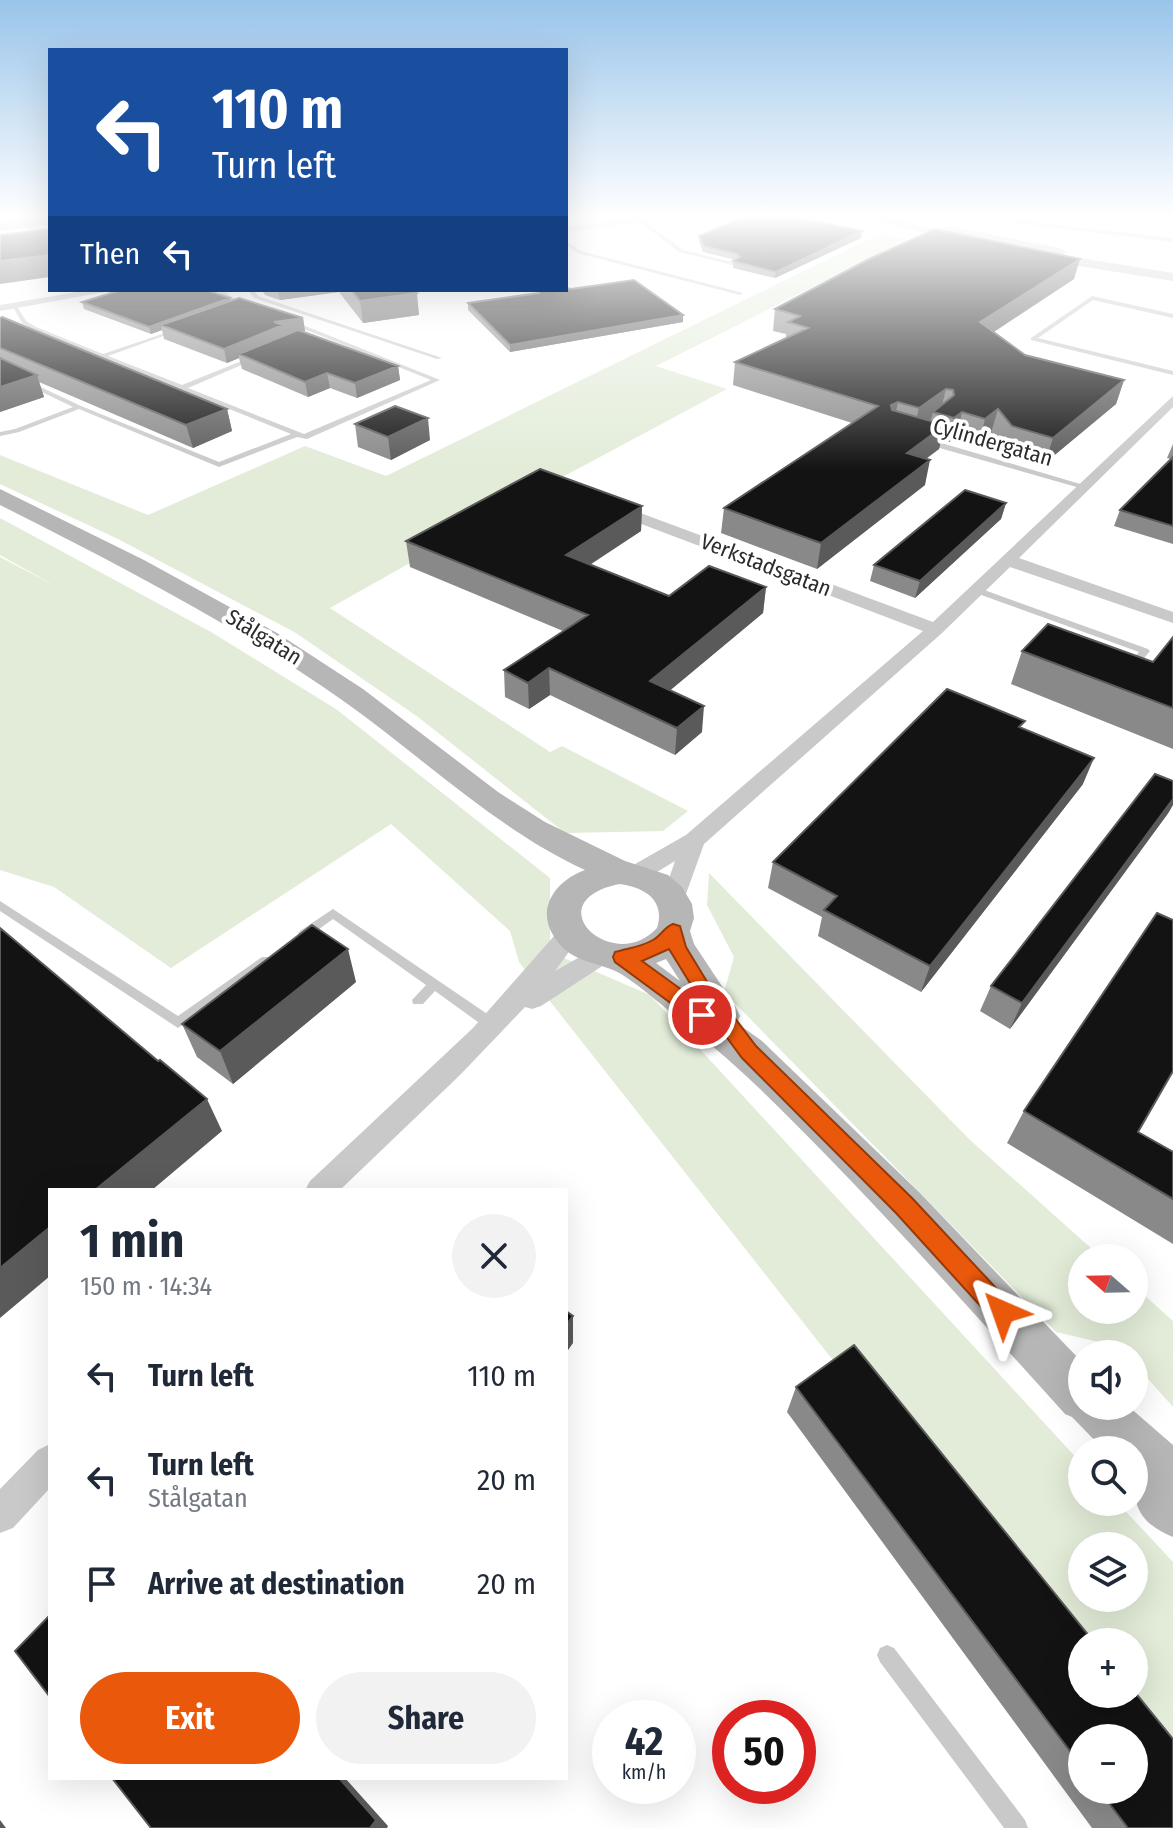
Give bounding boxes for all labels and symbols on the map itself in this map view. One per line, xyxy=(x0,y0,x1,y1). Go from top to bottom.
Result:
street label: Cylindergatan xyxy=(930,412,1056,472)
street label: Verkstadsgatan xyxy=(697,528,835,602)
street label: Stålgatan xyxy=(221,603,307,671)
pin xyxy=(668,981,736,1049)
north arrow xyxy=(1068,1244,1148,1324)
position arrow xyxy=(961,1270,1045,1354)
speed limit sign: 50 xyxy=(712,1700,816,1804)

